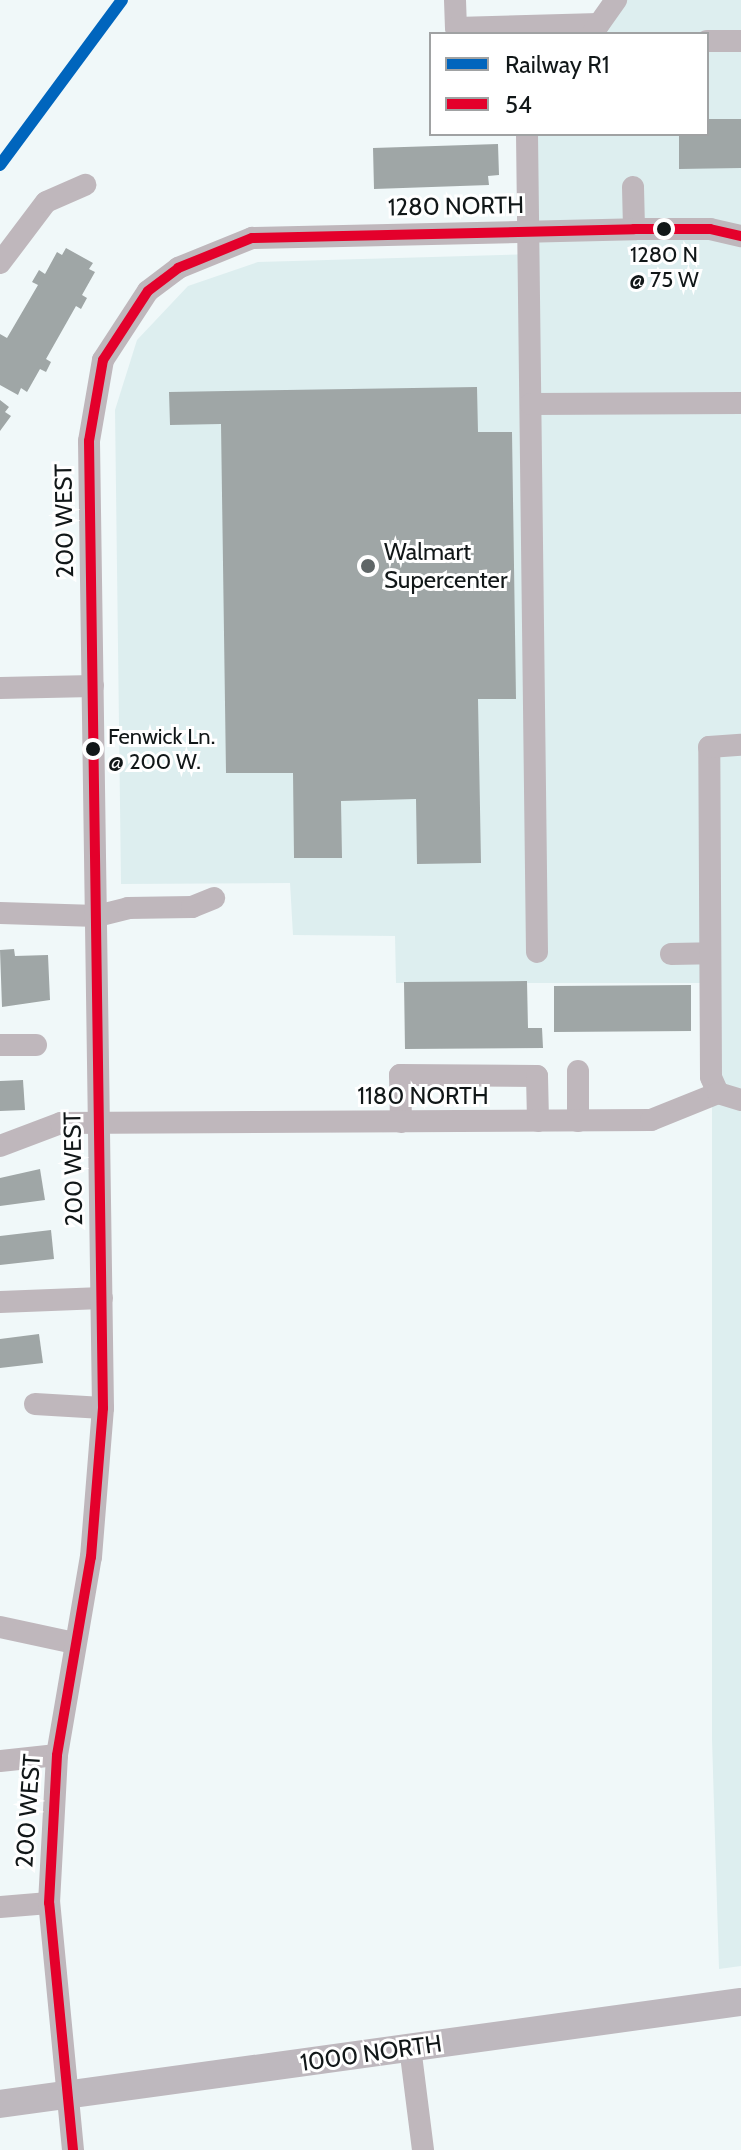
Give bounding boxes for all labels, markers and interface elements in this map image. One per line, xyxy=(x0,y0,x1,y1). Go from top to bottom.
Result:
legend xyxy=(429,32,709,136)
text: Railway R1 xyxy=(505,50,610,79)
text: 54 xyxy=(505,90,532,119)
street label: 1280 NORTH xyxy=(388,190,524,222)
marker: 1280 N @ 75 W xyxy=(656,221,672,237)
place label: 1280 N @ 75 W xyxy=(629,241,699,292)
street label: 200 WEST xyxy=(49,464,79,578)
place label: Walmart Supercenter xyxy=(384,538,507,594)
marker: Walmart Supercenter xyxy=(359,557,377,575)
place label: Fenwick Ln. @ 200 W. xyxy=(108,723,215,774)
marker: Fenwick Ln. @ 200 W. xyxy=(85,741,101,757)
street label: 1180 NORTH xyxy=(357,1082,489,1110)
street label: 200 WEST xyxy=(58,1112,88,1226)
street label: 200 WEST xyxy=(10,1753,46,1869)
street label: 1000 NORTH xyxy=(298,2029,444,2077)

